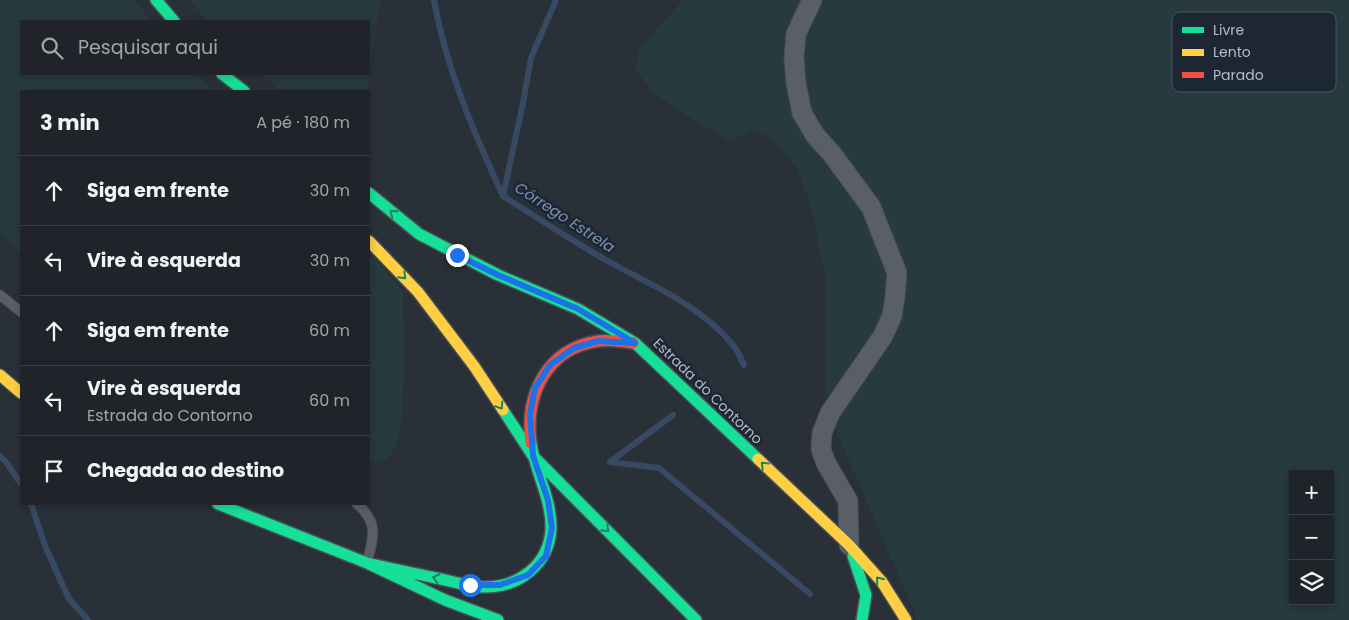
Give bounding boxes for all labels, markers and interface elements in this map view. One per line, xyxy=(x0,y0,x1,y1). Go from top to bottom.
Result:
legend xyxy=(1172,12,1336,92)
search box xyxy=(20,20,370,75)
text: Livre xyxy=(1213,20,1245,40)
icon: search xyxy=(38,34,66,62)
text: Pesquisar aqui xyxy=(78,34,218,61)
text: Lento xyxy=(1213,42,1251,62)
text: Parado xyxy=(1213,65,1264,85)
text: 3 min xyxy=(40,108,100,137)
text: A pé · 180 m xyxy=(256,111,350,134)
icon: ahead xyxy=(40,177,68,205)
text: Siga em frente xyxy=(87,177,229,204)
water label: Córrego Estrela xyxy=(511,177,619,257)
text: 30 m xyxy=(310,179,350,202)
one-way arrow xyxy=(390,210,399,218)
route end xyxy=(446,244,469,267)
icon: left xyxy=(40,247,68,275)
text: Vire à esquerda xyxy=(87,247,241,274)
text: 30 m xyxy=(310,249,350,272)
one-way arrow xyxy=(397,271,406,280)
icon: ahead xyxy=(40,317,68,345)
text: Siga em frente xyxy=(87,317,229,344)
text: 60 m xyxy=(309,319,350,342)
street label: Estrada do Contorno xyxy=(649,333,767,449)
text: Vire à esquerda xyxy=(87,375,241,402)
icon: left xyxy=(40,387,68,415)
text: 60 m xyxy=(309,389,350,412)
one-way arrow xyxy=(494,401,504,410)
text: Estrada do Contorno xyxy=(87,404,253,427)
icon: arrive xyxy=(40,457,68,485)
text: Chegada ao destino xyxy=(87,457,284,484)
one-way arrow xyxy=(761,462,770,471)
map controls xyxy=(1289,470,1334,605)
button: + xyxy=(1289,470,1334,515)
button: − xyxy=(1289,515,1334,560)
one-way arrow xyxy=(600,523,609,532)
button: layers xyxy=(1289,560,1334,605)
one-way arrow xyxy=(432,573,441,584)
route start xyxy=(459,574,482,597)
one-way arrow xyxy=(876,576,885,585)

